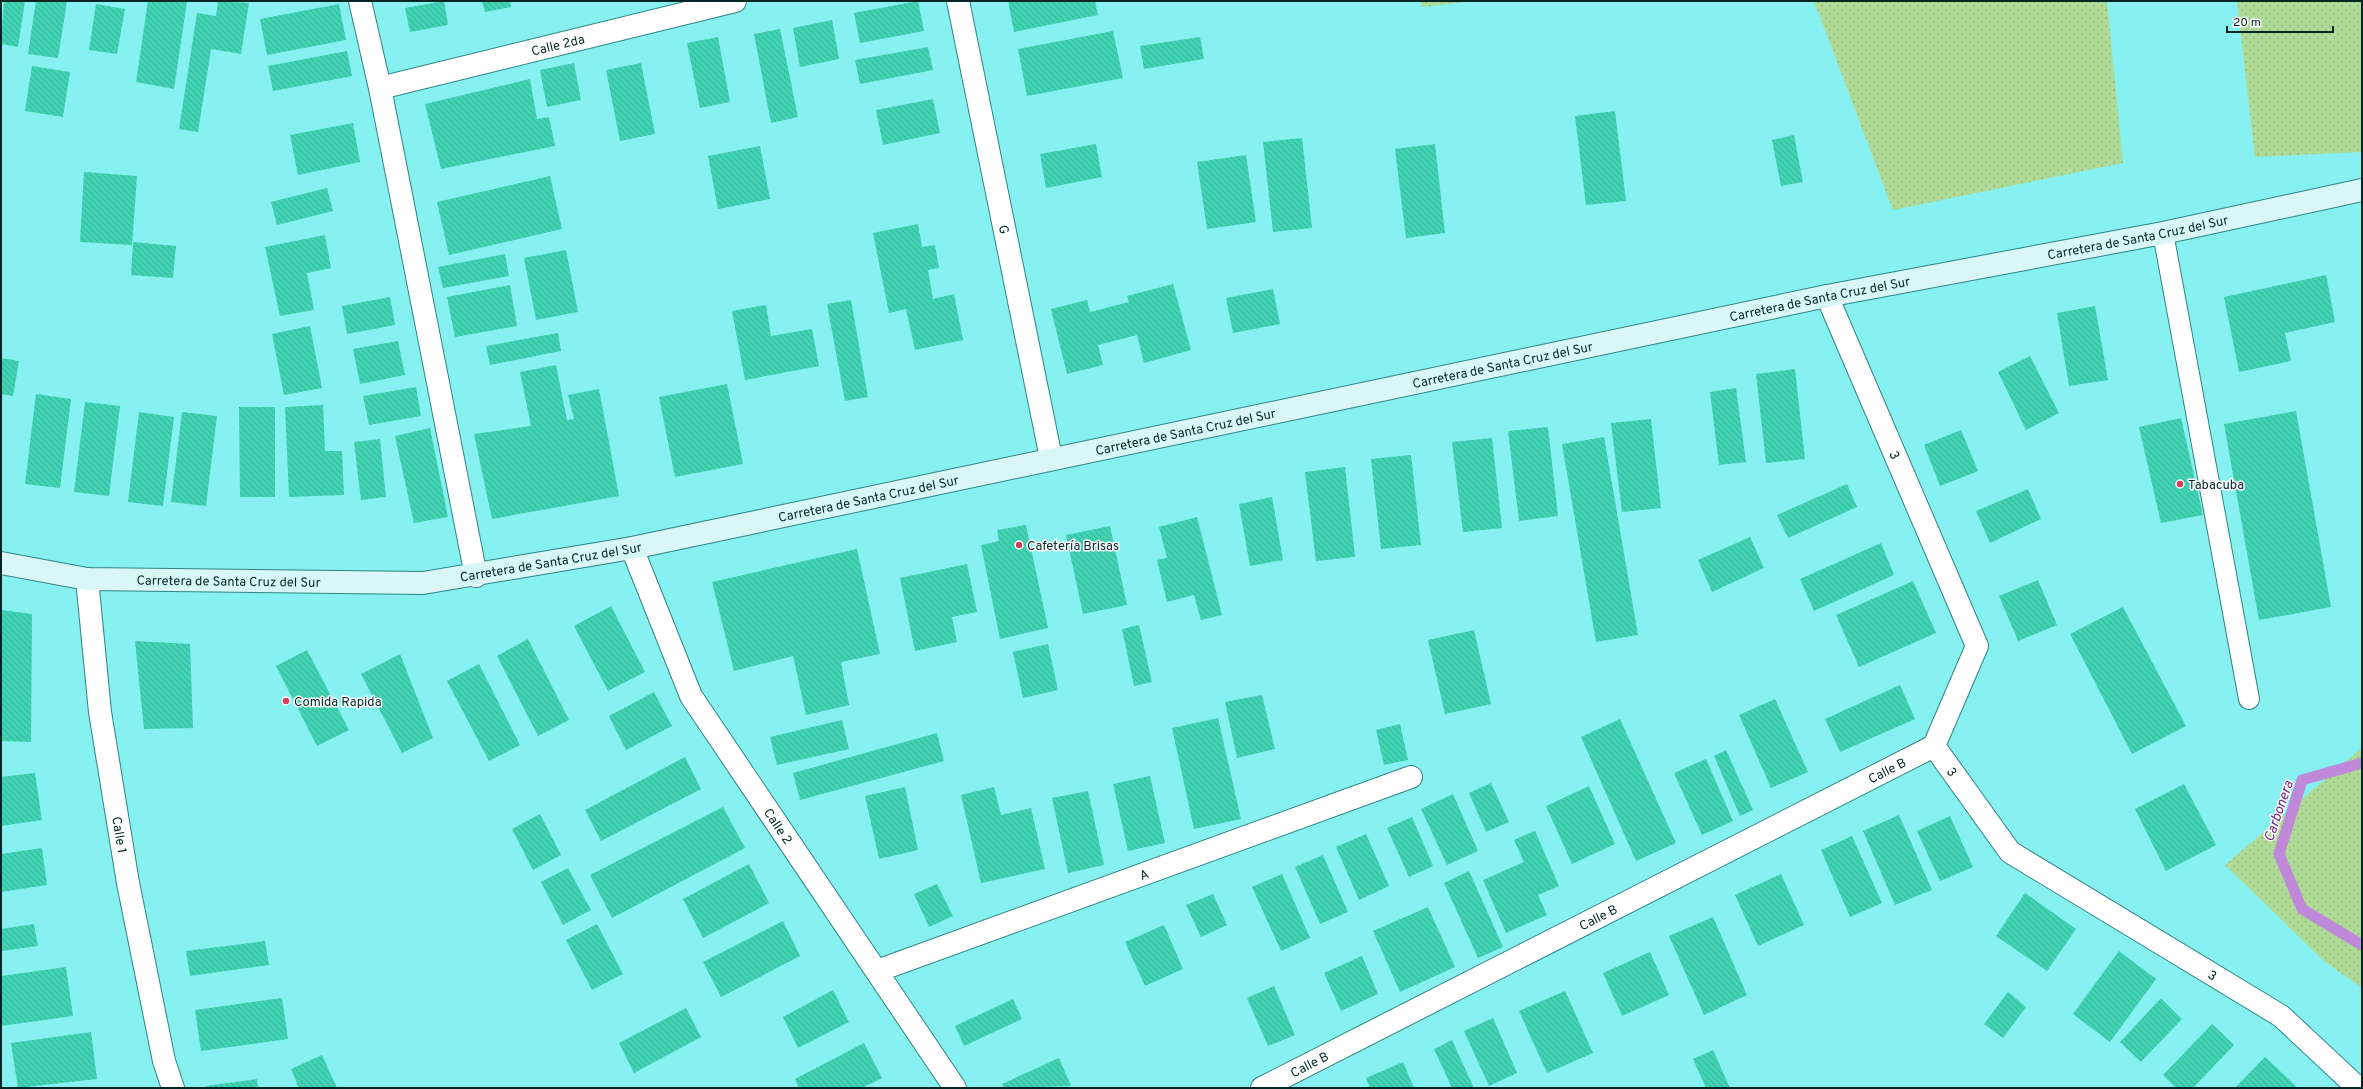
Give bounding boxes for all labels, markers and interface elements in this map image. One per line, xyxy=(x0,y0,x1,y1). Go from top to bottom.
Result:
scale bar xyxy=(2227,8,2333,34)
text: 20 m xyxy=(2233,15,2261,31)
street label: Calle 2da xyxy=(530,32,586,61)
street label: Carretera de Santa Cruz del Sur xyxy=(2046,213,2230,264)
street label: G xyxy=(994,224,1011,236)
street label: Carretera de Santa Cruz del Sur xyxy=(1728,275,1912,326)
street label: Carretera de Santa Cruz del Sur xyxy=(1411,340,1595,393)
street label: Carretera de Santa Cruz del Sur xyxy=(1094,406,1278,460)
street label: 3 xyxy=(1884,449,1902,463)
street label: Carretera de Santa Cruz del Sur xyxy=(777,473,961,527)
place label: Tabacuba xyxy=(2188,478,2244,494)
marker: Tabacuba xyxy=(2175,479,2185,489)
place label: Cafetería Brisas xyxy=(1027,539,1119,555)
street label: Carretera de Santa Cruz del Sur xyxy=(459,540,643,587)
marker: Cafetería Brisas xyxy=(1014,540,1024,550)
street label: Carretera de Santa Cruz del Sur xyxy=(136,574,321,592)
place label: Comida Rapida xyxy=(294,695,382,711)
marker: Comida Rapida xyxy=(281,696,291,706)
street label: Calle B xyxy=(1866,755,1909,788)
street label: 3 xyxy=(1942,765,1959,780)
water label: Carbonera xyxy=(2261,778,2298,844)
street label: Calle 2 xyxy=(759,806,795,848)
street label: Calle 1 xyxy=(107,816,129,855)
street label: A xyxy=(1138,867,1152,885)
street label: Calle B xyxy=(1577,902,1621,935)
street label: 3 xyxy=(2204,968,2219,985)
street label: Calle B xyxy=(1288,1049,1332,1082)

